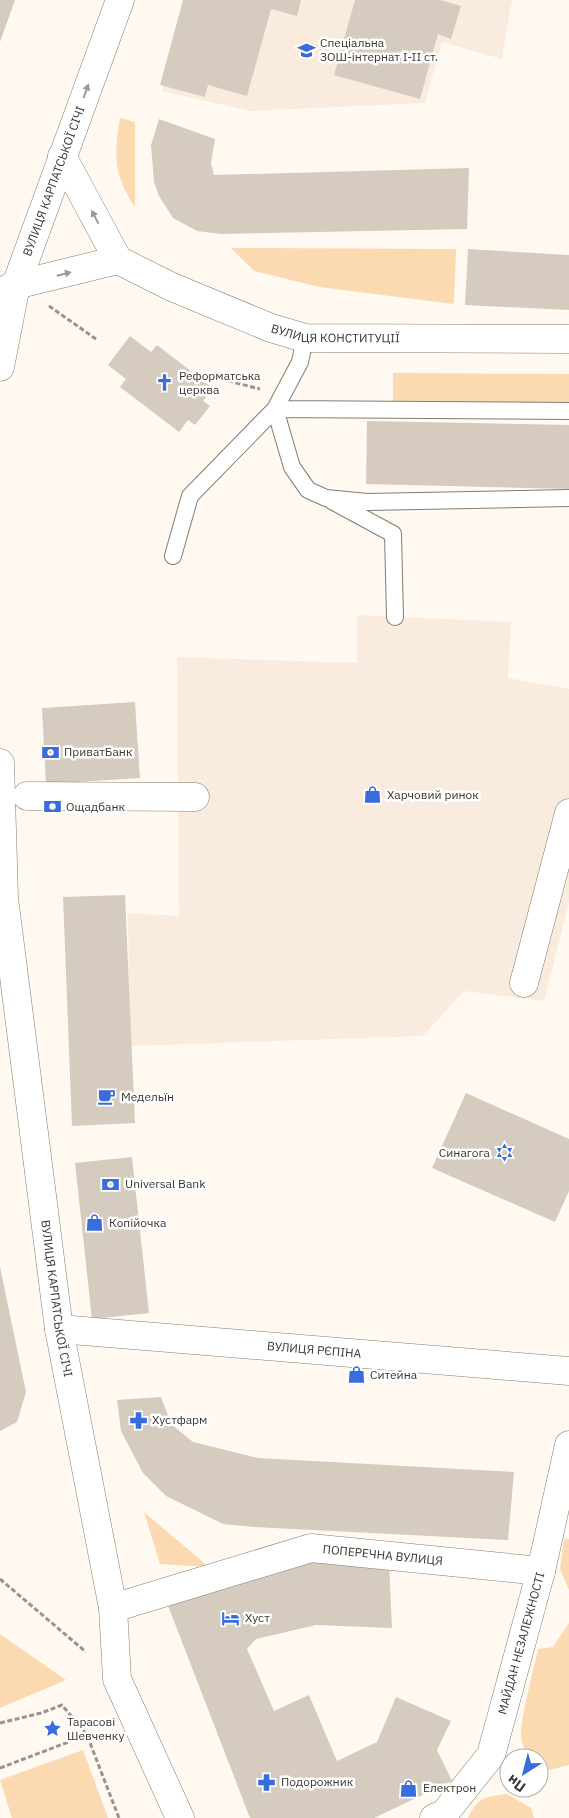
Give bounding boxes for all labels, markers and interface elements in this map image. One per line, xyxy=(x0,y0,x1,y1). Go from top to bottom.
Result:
place label: Спеціальна ЗОШ-інтернат І-ІІ ст. xyxy=(320,35,438,64)
school or university icon: Спеціальна ЗОШ-інтернат І-ІІ ст. xyxy=(296,40,316,60)
one-way arrow xyxy=(82,83,90,98)
street label: ВУЛИЦЯ КАРПАТСЬКОЇ СІЧІ xyxy=(19,104,88,258)
one-way arrow xyxy=(91,210,99,224)
one-way arrow xyxy=(56,269,71,277)
street label: ВУЛИЦЯ КОНСТИТУЦІЇ xyxy=(269,320,400,345)
place label: Реформатська церква xyxy=(179,368,261,397)
church icon: Реформатська церква xyxy=(155,373,175,393)
bank icon: ПриватБанк xyxy=(40,742,60,762)
place label: ПриватБанк xyxy=(64,744,133,759)
shop icon: Харчовий ринок xyxy=(363,785,383,805)
place label: Харчовий ринок xyxy=(387,787,479,802)
bank icon: Ощадбанк xyxy=(42,797,62,817)
place label: Ощадбанк xyxy=(66,799,125,814)
cafe icon: Медельїн xyxy=(97,1087,117,1107)
place label: Медельїн xyxy=(121,1089,174,1104)
synagogue icon: Синагога xyxy=(494,1143,514,1163)
place label: Синагога xyxy=(439,1145,491,1160)
bank icon: Universal Bank xyxy=(101,1174,121,1194)
place label: Universal Bank xyxy=(125,1176,206,1191)
shop icon: Копійочка xyxy=(85,1213,105,1233)
place label: Копійочка xyxy=(109,1215,167,1230)
street label: ВУЛИЦЯ КАРПАТСЬКОЇ СІЧІ xyxy=(38,1219,76,1378)
street label: ВУЛИЦЯ РЄПІНА xyxy=(267,1338,362,1361)
shop icon: Ситейна xyxy=(346,1365,366,1385)
place label: Ситейна xyxy=(370,1367,418,1382)
pharmacy icon: Хустфарм xyxy=(128,1410,148,1430)
place label: Хустфарм xyxy=(152,1412,207,1427)
street label: ПОПЕРЕЧНА ВУЛИЦЯ xyxy=(322,1541,444,1568)
street label: МАЙДАН НЕЗАЛЕЖНОСТІ xyxy=(494,1570,547,1716)
hotel icon: Хуст xyxy=(221,1608,241,1628)
place label: Хуст xyxy=(245,1610,270,1625)
place label: Тарасові Шевченку xyxy=(67,1714,124,1743)
place icon: Тарасові Шевченку xyxy=(43,1719,63,1739)
north arrow xyxy=(499,1748,549,1798)
text: Пн xyxy=(504,1771,529,1796)
pharmacy icon: Подорожник xyxy=(257,1772,277,1792)
place label: Подорожник xyxy=(281,1774,354,1789)
shop icon: Електрон xyxy=(399,1778,419,1798)
place label: Електрон xyxy=(423,1780,476,1795)

